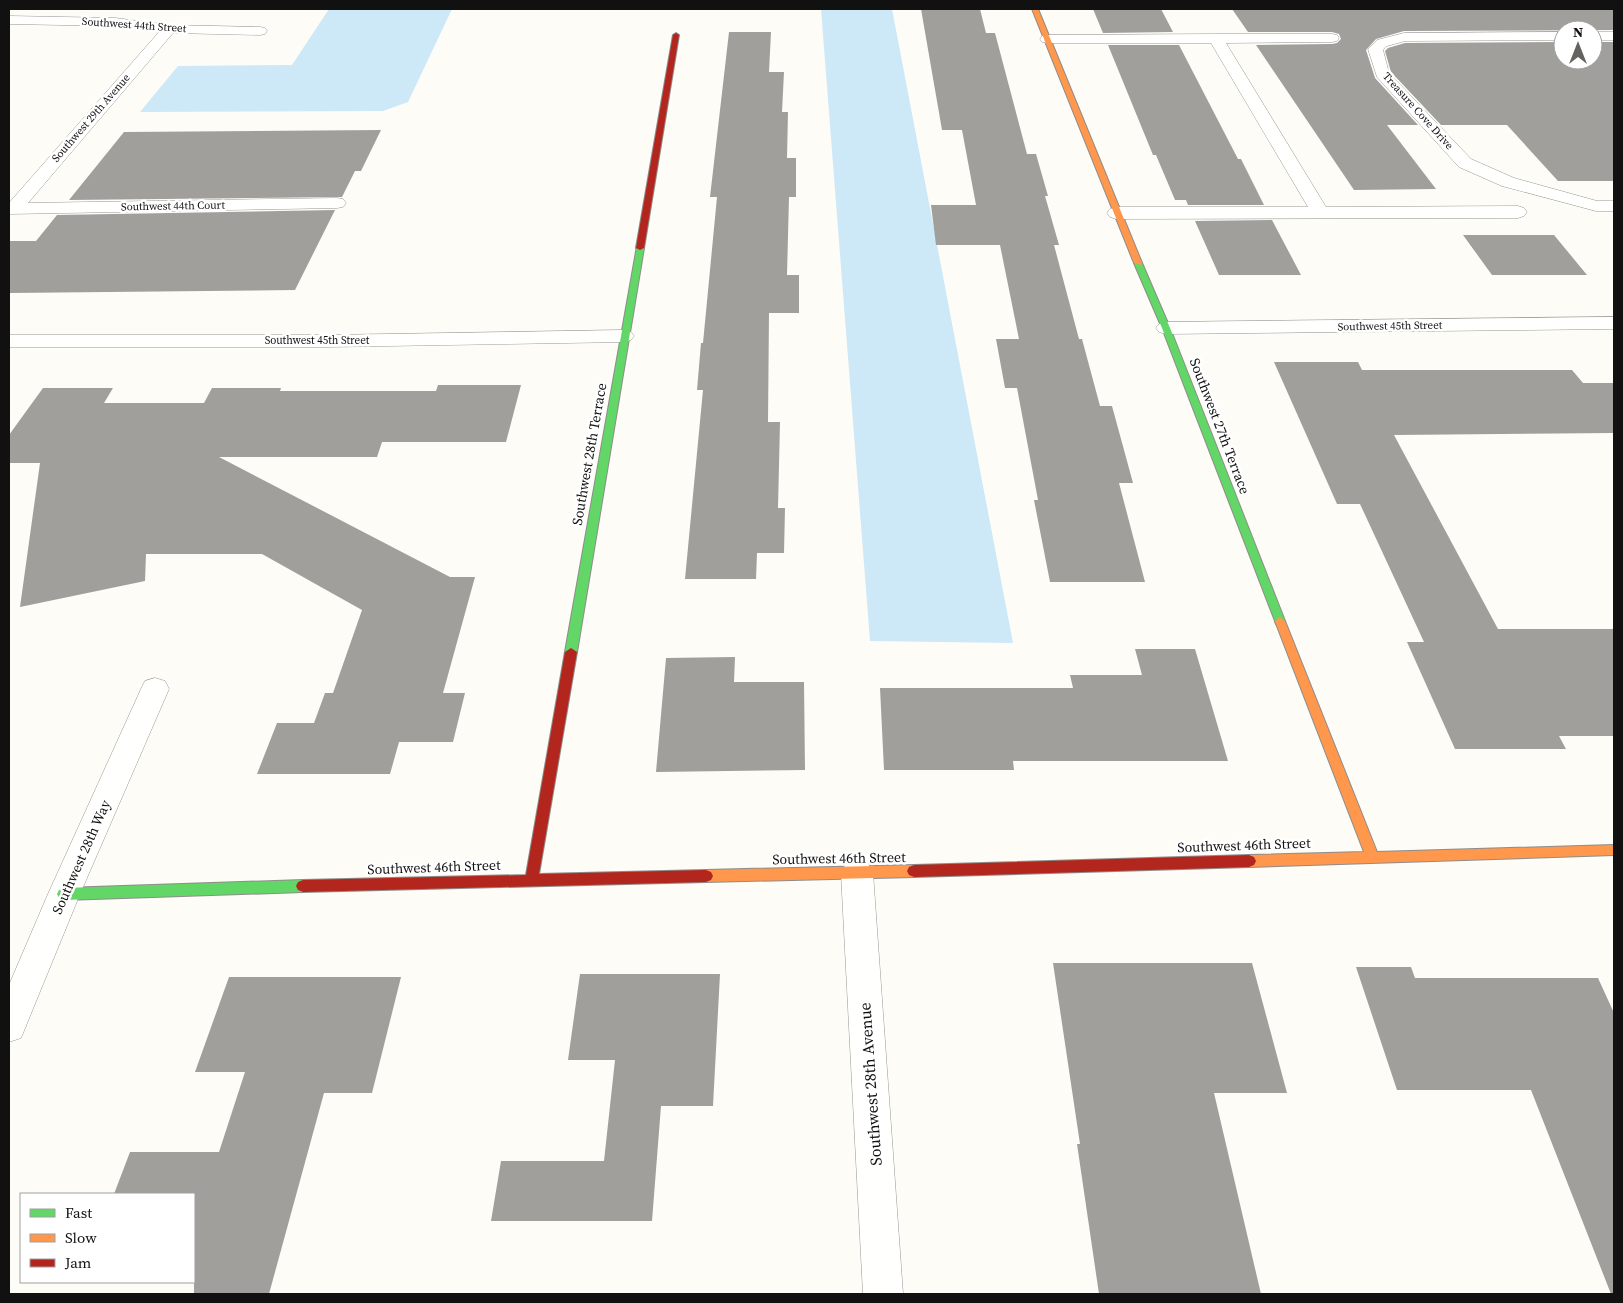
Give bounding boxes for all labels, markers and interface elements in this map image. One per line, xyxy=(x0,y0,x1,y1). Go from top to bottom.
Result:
street label: Southwest 44th Street xyxy=(81,14,187,36)
north arrow xyxy=(1553,20,1603,70)
text: N xyxy=(1573,22,1583,42)
street label: Treasure Cove Drive xyxy=(1379,69,1457,153)
street label: Southwest 29th Avenue xyxy=(48,70,134,165)
street label: Southwest 44th Court xyxy=(121,198,226,214)
street label: Southwest 45th Street xyxy=(1338,318,1443,334)
street label: Southwest 45th Street xyxy=(265,333,370,348)
street label: Southwest 27th Terrace xyxy=(1185,355,1255,497)
street label: Southwest 28th Terrace xyxy=(567,381,611,527)
street label: Southwest 28th Way xyxy=(47,796,116,917)
street label: Southwest 46th Street xyxy=(1177,833,1311,857)
street label: Southwest 46th Street xyxy=(772,847,906,869)
street label: Southwest 46th Street xyxy=(367,855,501,879)
street label: Southwest 28th Avenue xyxy=(853,1002,887,1166)
legend xyxy=(20,1193,195,1283)
text: Fast xyxy=(65,1202,92,1223)
text: Slow xyxy=(65,1227,97,1248)
text: Jam xyxy=(64,1252,92,1273)

